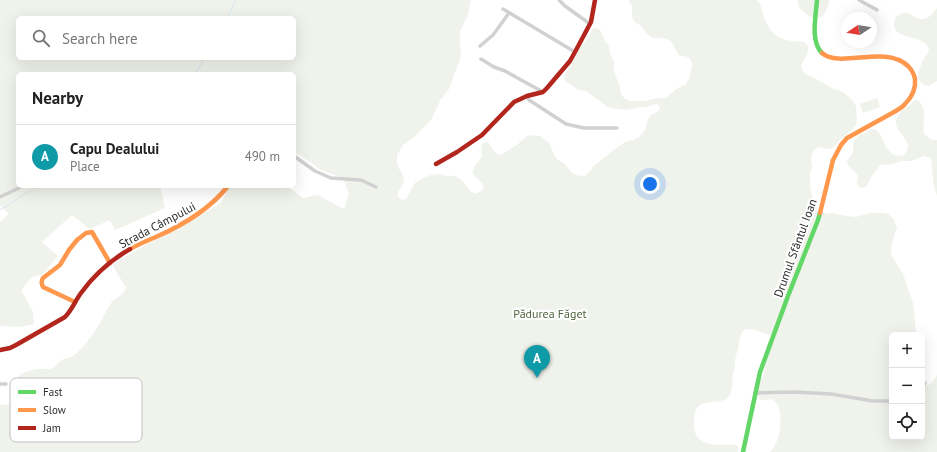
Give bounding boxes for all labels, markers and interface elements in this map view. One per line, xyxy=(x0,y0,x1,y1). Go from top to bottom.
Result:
north arrow xyxy=(841,12,877,48)
search box xyxy=(16,16,296,60)
icon: search xyxy=(30,27,52,49)
text: Search here xyxy=(62,29,138,48)
text: Nearby xyxy=(32,87,83,109)
text: Capu Dealului xyxy=(70,139,159,158)
text: A xyxy=(41,148,49,165)
text: 490 m xyxy=(245,148,280,165)
text: Place xyxy=(70,158,100,175)
your location xyxy=(640,174,660,194)
street label: Drumul Sfântul Ioan xyxy=(770,197,820,299)
street label: Strada Câmpului xyxy=(116,198,198,252)
park label: Pădurea Făget xyxy=(513,306,587,321)
map controls xyxy=(889,332,925,440)
button: + xyxy=(889,332,925,368)
pin: A xyxy=(524,345,550,378)
button: − xyxy=(889,368,925,404)
legend xyxy=(10,378,142,442)
text: Fast xyxy=(43,385,63,399)
text: Slow xyxy=(43,403,66,417)
button: locate xyxy=(889,404,925,440)
text: Jam xyxy=(42,421,61,435)

